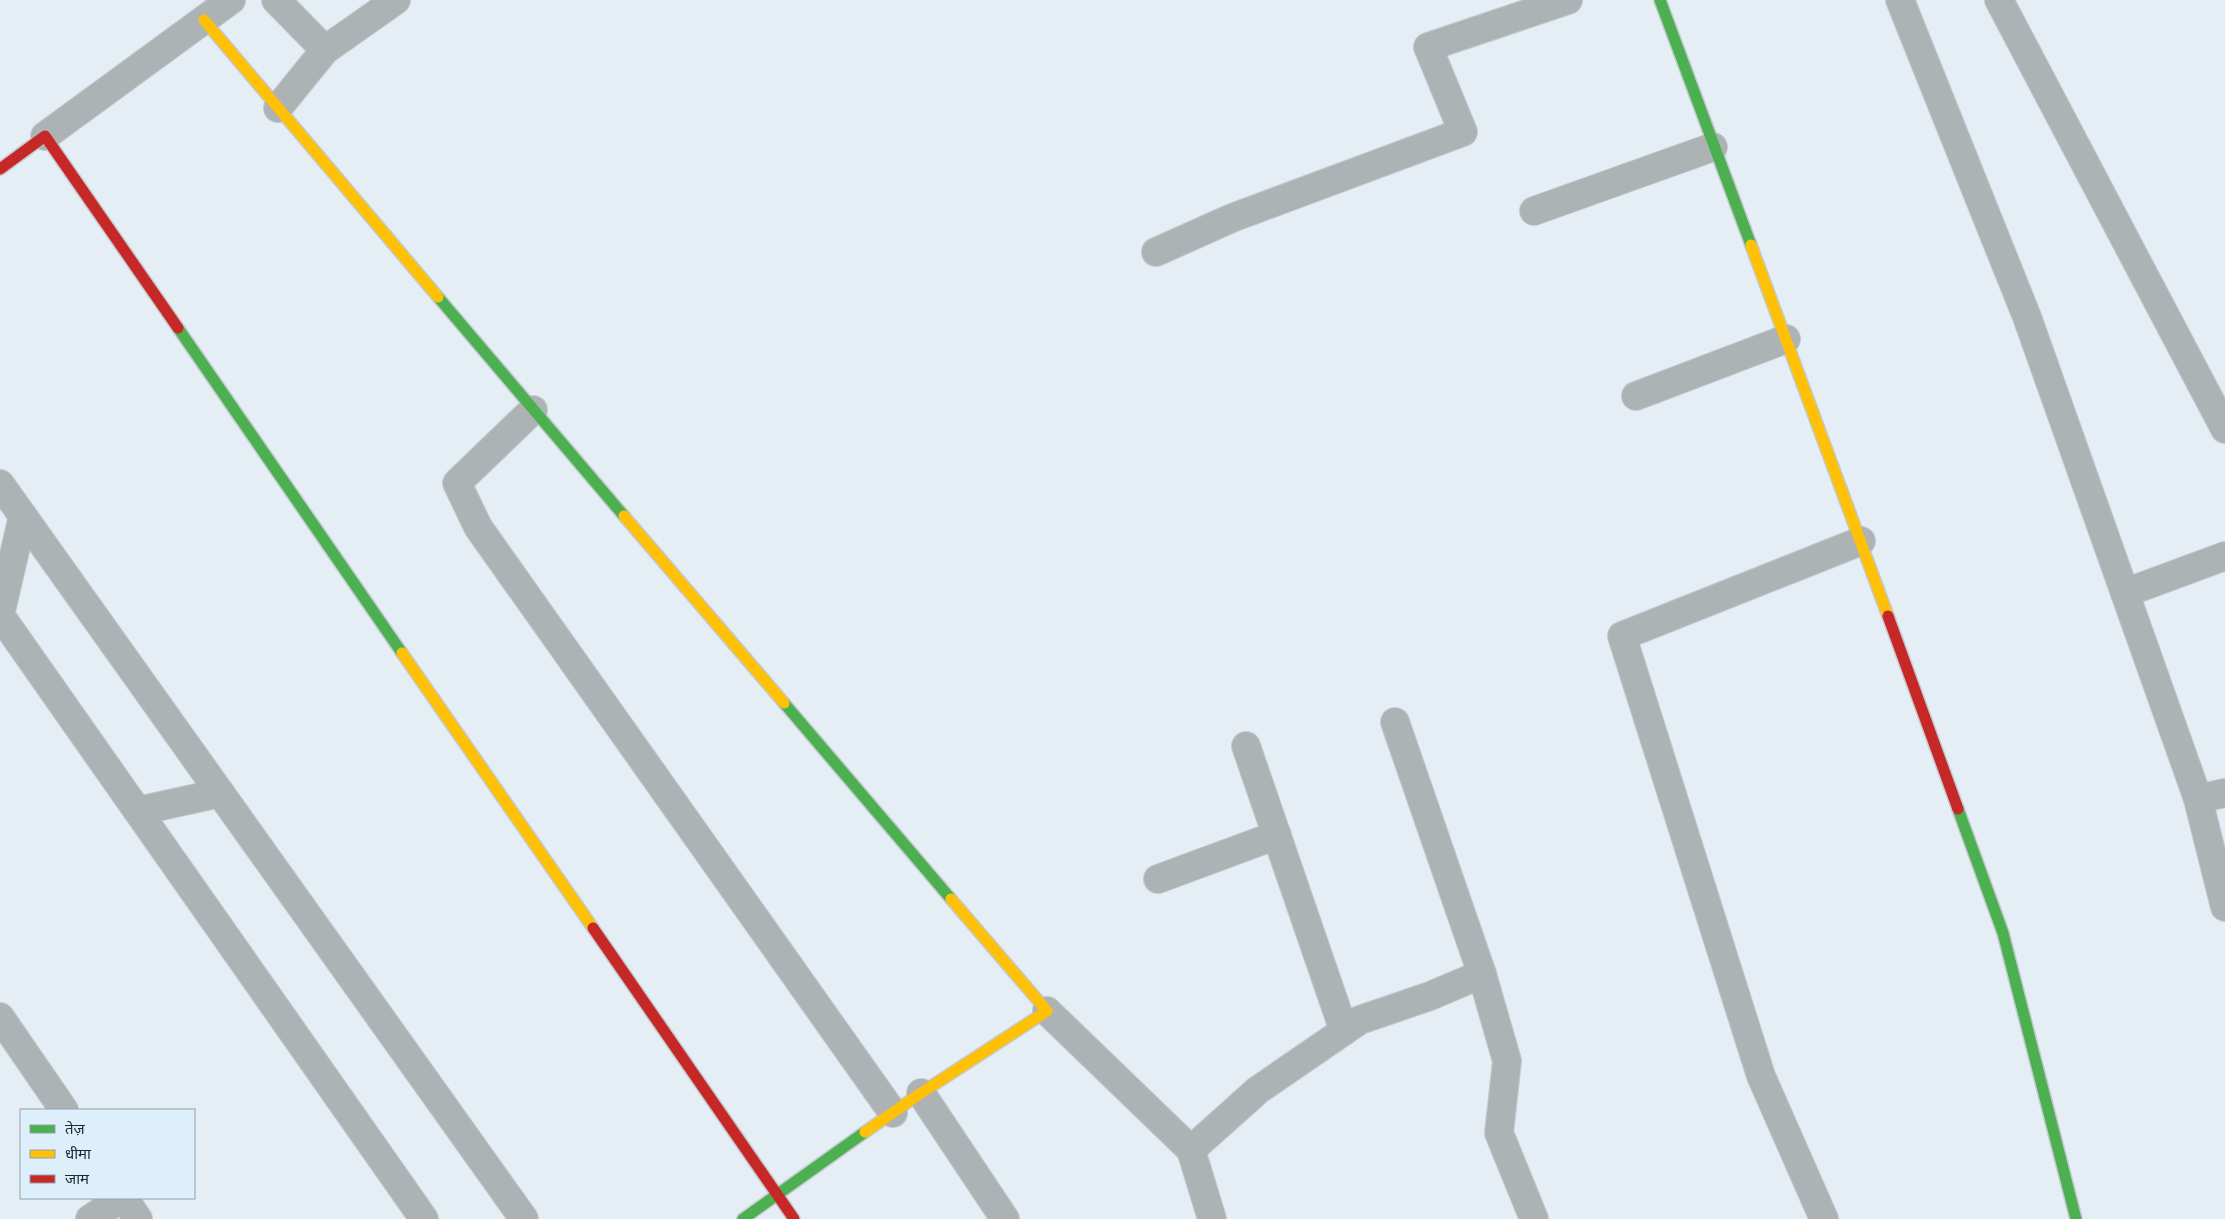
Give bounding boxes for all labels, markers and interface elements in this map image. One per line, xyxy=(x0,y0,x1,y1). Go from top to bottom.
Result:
legend xyxy=(20,1109,195,1199)
text: तेज़ xyxy=(65,1120,86,1138)
text: धीमा xyxy=(65,1145,92,1163)
text: जाम xyxy=(65,1170,90,1188)

